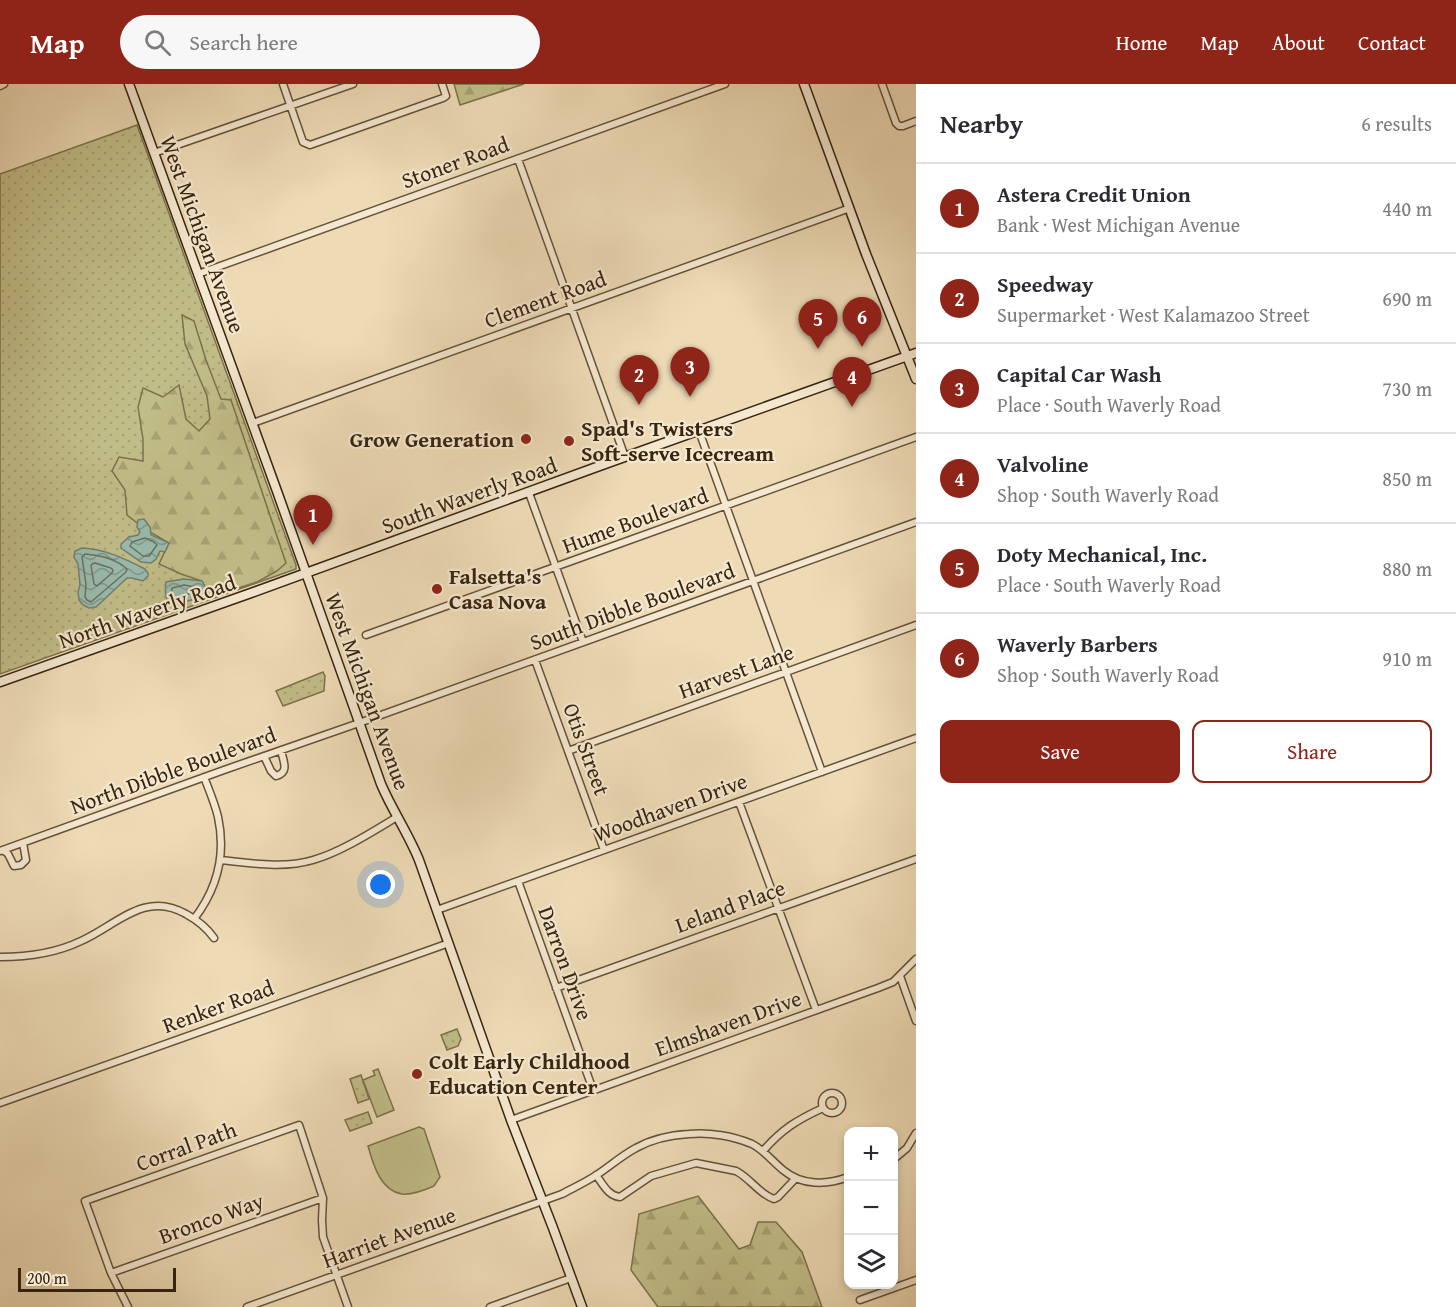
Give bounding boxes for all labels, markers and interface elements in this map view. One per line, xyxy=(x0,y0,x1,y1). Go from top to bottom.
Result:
search box xyxy=(120,15,540,69)
text: Map xyxy=(30,22,84,63)
icon: search xyxy=(141,26,174,59)
text: Search here xyxy=(189,26,298,58)
text: Home xyxy=(1116,27,1167,58)
text: Map xyxy=(1200,27,1239,58)
text: About xyxy=(1272,27,1325,58)
text: Contact xyxy=(1358,27,1426,58)
text: Nearby xyxy=(940,104,1023,143)
text: 6 results xyxy=(1361,109,1432,138)
street label: Stoner Road xyxy=(397,128,514,196)
street label: West Michigan Avenue xyxy=(152,131,254,337)
text: Astera Credit Union xyxy=(997,178,1191,210)
text: 1 xyxy=(954,194,965,223)
text: 440 m xyxy=(1382,194,1432,223)
text: Bank · West Michigan Avenue xyxy=(997,210,1240,239)
street label: Clement Road xyxy=(480,262,611,336)
text: Speedway xyxy=(997,268,1093,300)
text: 2 xyxy=(954,284,965,313)
text: 690 m xyxy=(1382,284,1432,313)
pin: 6 xyxy=(842,298,882,347)
pin: 5 xyxy=(798,300,838,349)
text: Supermarket · West Kalamazoo Street xyxy=(997,300,1310,329)
pin: 3 xyxy=(670,348,710,397)
pin: 2 xyxy=(620,356,658,405)
pin: 4 xyxy=(832,358,872,407)
text: Capital Car Wash xyxy=(997,358,1162,390)
text: 3 xyxy=(954,374,965,403)
text: 730 m xyxy=(1382,374,1432,403)
text: Place · South Waverly Road xyxy=(997,390,1221,419)
place label: Spad's Twisters Soft-serve Icecream xyxy=(581,412,774,469)
place label: Grow Generation xyxy=(350,423,514,455)
marker: Grow Generation xyxy=(519,432,533,446)
marker: Spad's Twisters Soft-serve Icecream xyxy=(562,434,576,448)
street label: South Waverly Road xyxy=(377,448,561,542)
text: Valvoline xyxy=(997,448,1089,480)
text: 4 xyxy=(954,464,965,493)
text: 850 m xyxy=(1382,464,1432,493)
street label: Hume Boulevard xyxy=(558,479,713,561)
text: Shop · South Waverly Road xyxy=(997,480,1219,509)
pin: 1 xyxy=(294,496,332,545)
text: Doty Mechanical, Inc. xyxy=(997,538,1207,570)
street label: South Dibble Boulevard xyxy=(525,554,739,658)
text: 5 xyxy=(954,554,965,583)
text: 880 m xyxy=(1382,554,1432,583)
place label: Falsetta's Casa Nova xyxy=(449,560,547,617)
street label: North Waverly Road xyxy=(54,566,240,656)
text: Place · South Waverly Road xyxy=(997,570,1221,599)
marker: Falsetta's Casa Nova xyxy=(430,582,444,596)
street label: West Michigan Avenue xyxy=(317,588,419,794)
text: Waverly Barbers xyxy=(997,628,1158,660)
street label: Harvest Lane xyxy=(674,635,798,707)
text: 6 xyxy=(954,644,965,673)
text: 910 m xyxy=(1382,644,1432,673)
text: Shop · South Waverly Road xyxy=(997,660,1219,689)
street label: Otis Street xyxy=(555,698,619,800)
street label: North Dibble Boulevard xyxy=(66,718,281,822)
button: Save xyxy=(940,720,1180,783)
button: Share xyxy=(1192,720,1432,783)
street label: Woodhaven Drive xyxy=(589,764,751,850)
your location xyxy=(366,870,395,899)
street label: Leland Place xyxy=(670,871,790,941)
street label: Darron Drive xyxy=(531,901,601,1025)
street label: Renker Road xyxy=(158,971,278,1041)
street label: Elmshaven Drive xyxy=(650,982,806,1064)
place label: Colt Early Childhood Education Center xyxy=(429,1045,630,1102)
marker: Colt Early Childhood Education Center xyxy=(410,1067,424,1081)
street label: Corral Path xyxy=(131,1113,241,1179)
map controls xyxy=(844,1127,898,1289)
button: + xyxy=(844,1127,898,1181)
button: − xyxy=(844,1181,898,1235)
street label: Bronco Way xyxy=(154,1184,268,1252)
street label: Harriet Avenue xyxy=(318,1198,460,1276)
button: layers xyxy=(844,1235,898,1289)
scale bar xyxy=(18,1265,176,1292)
text: 200 m xyxy=(27,1266,67,1290)

